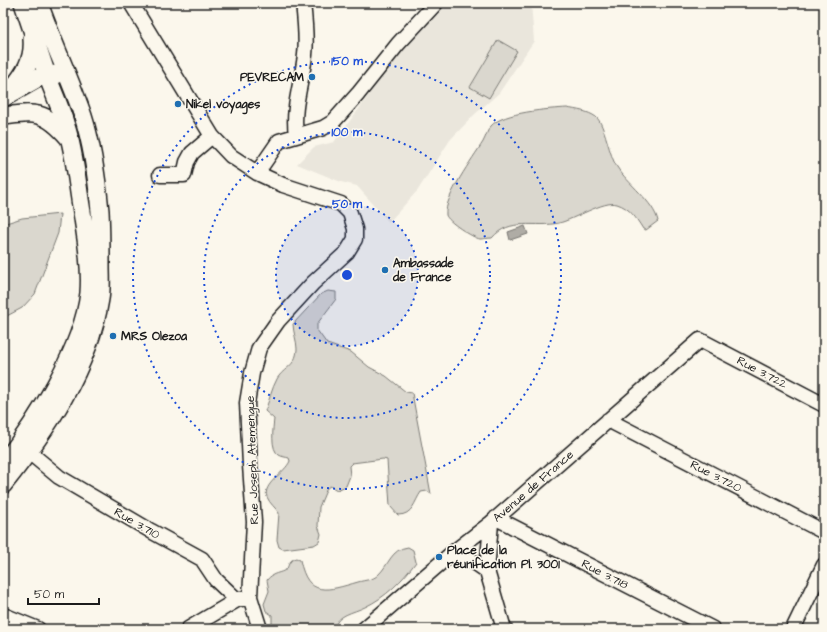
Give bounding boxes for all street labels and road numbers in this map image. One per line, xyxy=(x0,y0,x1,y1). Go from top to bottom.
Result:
street label: Rue 3.722 xyxy=(734,352,790,393)
street label: Rue Joseph Atemengue xyxy=(242,395,264,525)
street label: Avenue de France xyxy=(489,446,578,526)
street label: Rue 3.720 xyxy=(687,456,745,497)
street label: Rue 3.710 xyxy=(111,504,163,544)
street label: Rue 3.718 xyxy=(578,555,631,594)

